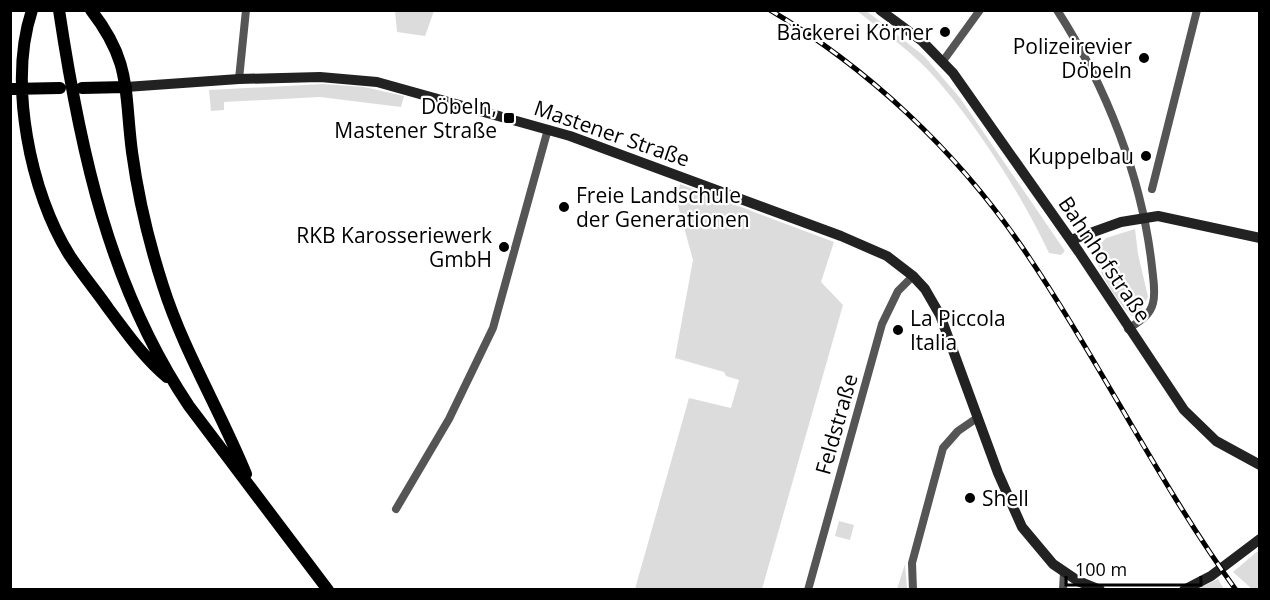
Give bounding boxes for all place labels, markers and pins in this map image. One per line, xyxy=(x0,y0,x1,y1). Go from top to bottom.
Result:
place label: Bäckerei Körner xyxy=(776,18,933,46)
marker: Bäckerei Körner xyxy=(938,25,952,39)
place label: Polizeirevier Döbeln xyxy=(1013,32,1132,84)
marker: Polizeirevier Döbeln xyxy=(1137,51,1151,65)
place label: Döbeln, Mastener Straße xyxy=(334,92,497,144)
marker: Döbeln, Mastener Straße xyxy=(502,111,516,125)
place label: Kuppelbau xyxy=(1028,142,1134,170)
marker: Kuppelbau xyxy=(1139,149,1153,163)
place label: Freie Landschule der Generationen xyxy=(576,181,750,233)
marker: Freie Landschule der Generationen xyxy=(557,200,571,214)
place label: RKB Karosseriewerk GmbH xyxy=(296,221,492,273)
marker: RKB Karosseriewerk GmbH xyxy=(497,240,511,254)
place label: La Piccola Italia xyxy=(910,304,1006,356)
marker: La Piccola Italia xyxy=(891,323,905,337)
place label: Shell xyxy=(982,484,1029,512)
marker: Shell xyxy=(963,491,977,505)

